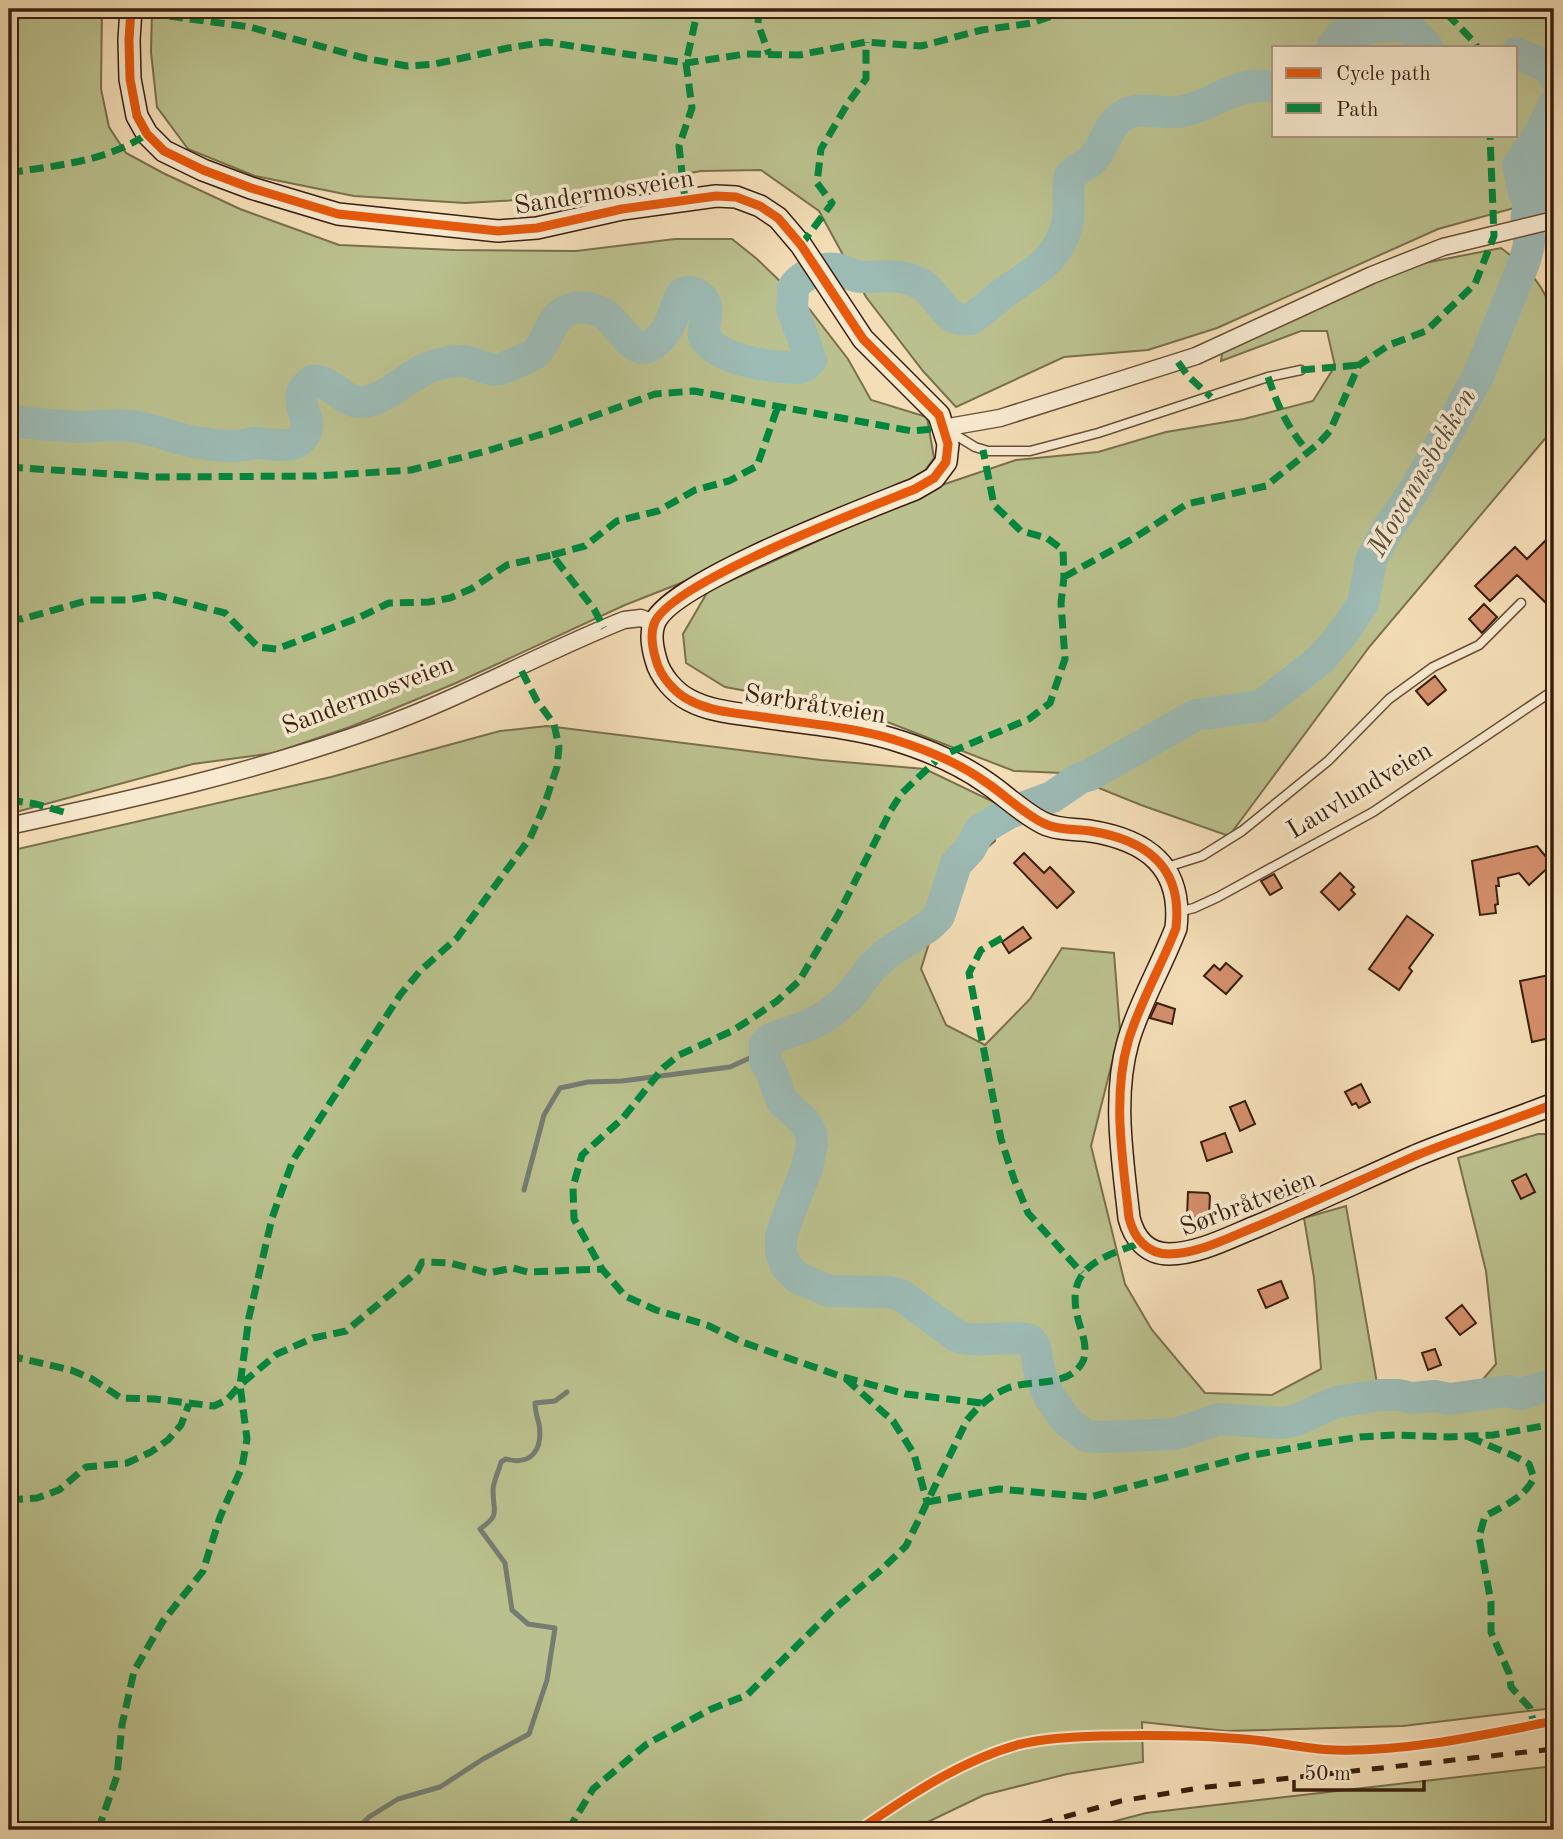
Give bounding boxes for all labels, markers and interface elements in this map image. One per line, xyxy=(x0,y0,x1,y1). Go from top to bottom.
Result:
legend xyxy=(1272,46,1518,136)
text: Cycle path xyxy=(1336,64,1431,85)
text: Path xyxy=(1336,100,1379,121)
street label: Sandermosveien xyxy=(512,166,696,220)
water label: Movannsbekken xyxy=(1363,384,1482,563)
street label: Sandermosveien xyxy=(279,651,457,741)
street label: Sørbråtveien xyxy=(742,681,888,729)
street label: Lauvlundveien xyxy=(1283,738,1437,844)
street label: Sørbråtveien xyxy=(1177,1166,1319,1242)
scale bar xyxy=(1294,1748,1423,1792)
text: 50 m xyxy=(1304,1764,1351,1785)

